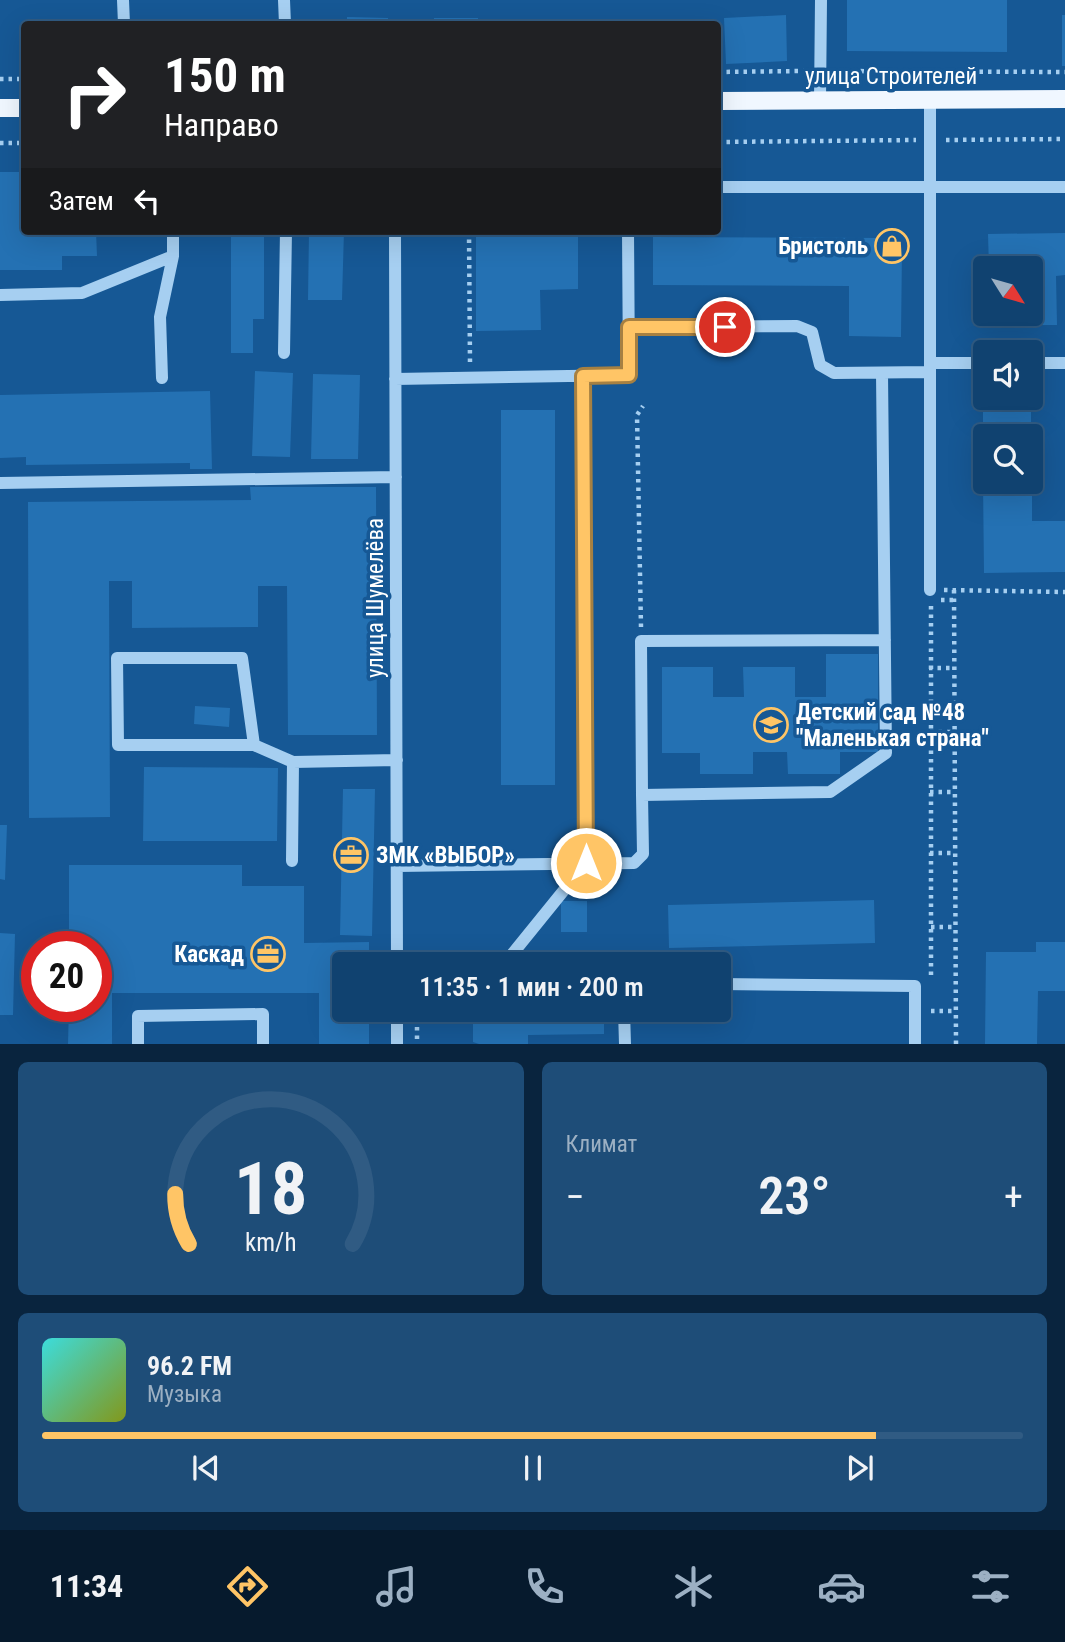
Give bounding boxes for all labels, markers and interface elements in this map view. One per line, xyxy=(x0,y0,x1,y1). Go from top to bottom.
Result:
text: 150 m xyxy=(164,47,286,104)
icon: right xyxy=(49,49,140,140)
street label: улица Строителей xyxy=(805,63,977,90)
text: Направо xyxy=(164,106,279,144)
icon: left xyxy=(128,182,166,220)
text: Затем xyxy=(49,186,114,216)
shop icon: Бристоль xyxy=(873,227,911,265)
place label: Бристоль xyxy=(778,233,868,260)
north arrow xyxy=(973,256,1043,326)
map controls xyxy=(973,256,1043,494)
pin xyxy=(695,297,755,357)
icon: arrive xyxy=(706,308,744,346)
button: sound xyxy=(973,340,1043,410)
button: search xyxy=(973,424,1043,494)
street label: улица Шумелёва xyxy=(362,518,389,678)
place label: Детский сад №48 "Маленькая страна" xyxy=(796,699,989,752)
school or university icon: Детский сад №48 "Маленькая страна" xyxy=(752,706,790,744)
position arrow xyxy=(549,826,623,900)
office icon: ЗМК «ВЫБОР» xyxy=(332,836,370,874)
place label: ЗМК «ВЫБОР» xyxy=(376,842,515,869)
speed limit sign: 20 xyxy=(21,931,112,1022)
office icon: Каскад xyxy=(249,935,287,973)
place label: Каскад xyxy=(174,941,244,968)
text: 11:35 · 1 мин · 200 m xyxy=(419,972,644,1002)
text: Климат xyxy=(566,1131,637,1158)
text: 18 xyxy=(234,1147,308,1233)
text: 23° xyxy=(758,1166,830,1227)
text: − xyxy=(566,1175,585,1219)
text: + xyxy=(1004,1175,1023,1219)
text: km/h xyxy=(245,1228,296,1257)
text: 96.2 FM xyxy=(147,1351,232,1381)
text: Музыка xyxy=(147,1381,222,1408)
icon: previous xyxy=(187,1449,225,1487)
icon: pause xyxy=(514,1449,552,1487)
icon: next xyxy=(841,1449,879,1487)
icon: directions xyxy=(223,1562,272,1611)
icon: music xyxy=(372,1562,421,1611)
icon: phone xyxy=(520,1562,569,1611)
icon: climate xyxy=(669,1562,718,1611)
icon: car xyxy=(817,1562,866,1611)
icon: filters xyxy=(966,1562,1015,1611)
text: 11:34 xyxy=(50,1567,123,1605)

